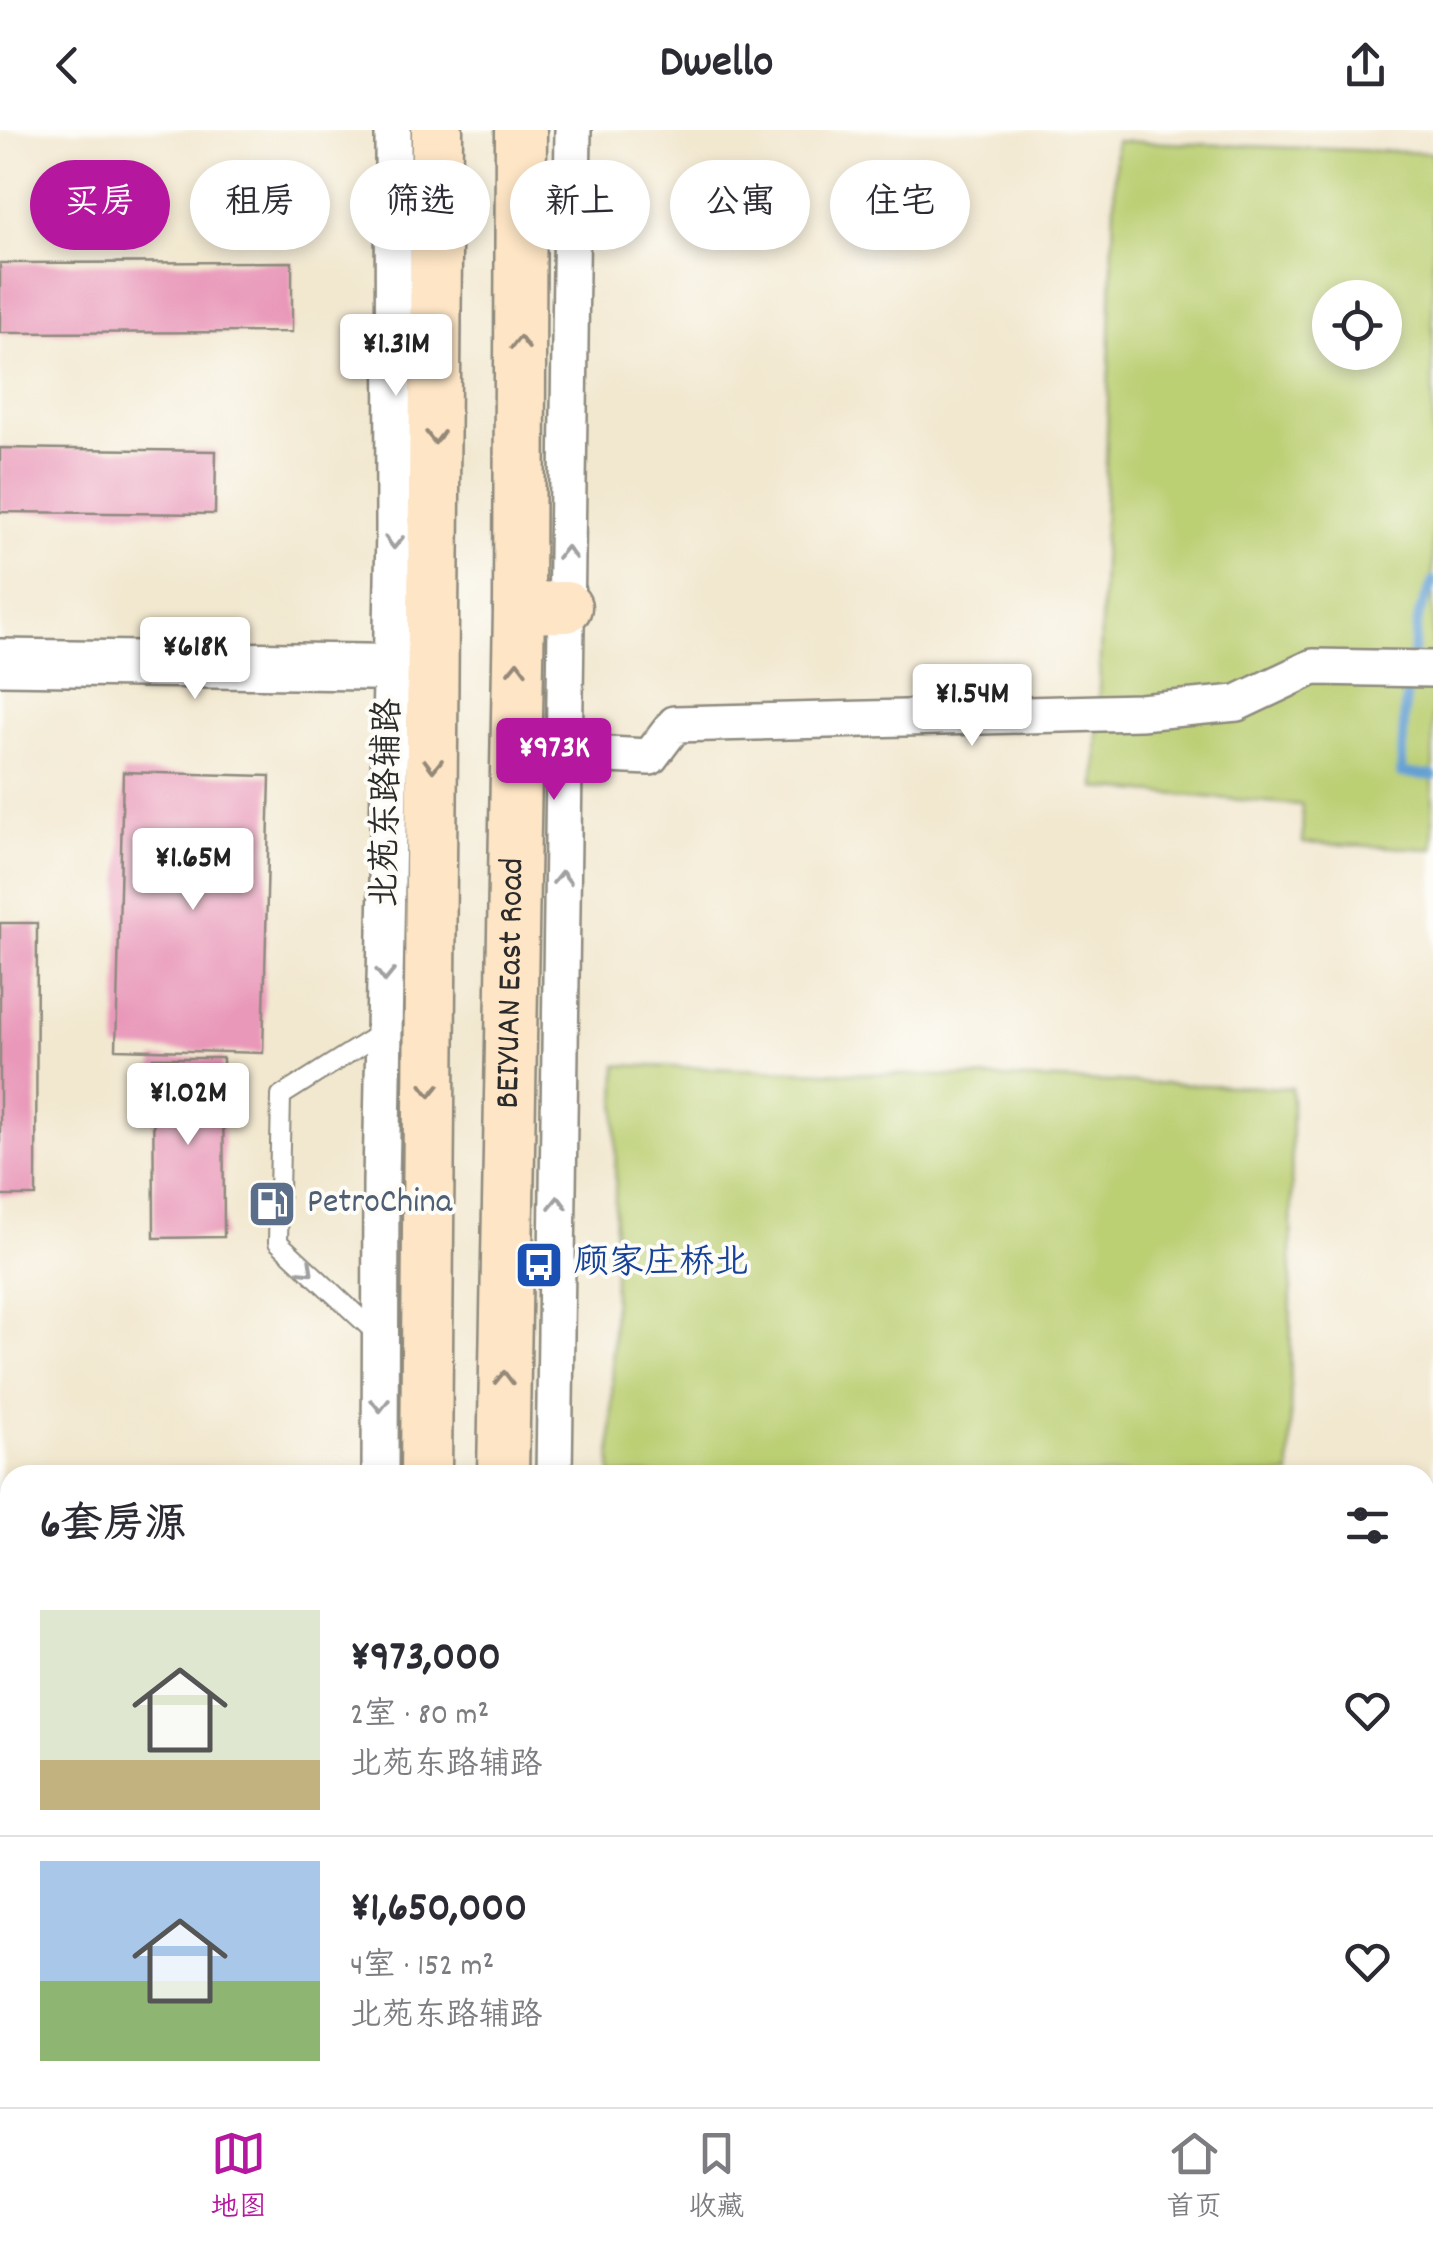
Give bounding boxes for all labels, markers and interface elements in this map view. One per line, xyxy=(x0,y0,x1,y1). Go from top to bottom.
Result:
text: Dwello xyxy=(660,33,773,97)
icon: back xyxy=(40,38,95,93)
icon: share xyxy=(1338,38,1393,93)
chip: 买房 xyxy=(30,160,170,250)
chip: 租房 xyxy=(190,160,330,250)
chip: 筛选 xyxy=(350,160,490,250)
chip: 新上 xyxy=(510,160,650,250)
chip: 公寓 xyxy=(670,160,810,250)
chip: 住宅 xyxy=(830,160,970,250)
map controls xyxy=(1312,280,1402,370)
button: locate xyxy=(1312,280,1402,370)
pin: ¥1.31M xyxy=(315,314,477,399)
text: ¥1.31M xyxy=(362,323,430,369)
one-way arrow xyxy=(509,334,531,350)
one-way arrow xyxy=(425,430,446,446)
one-way arrow xyxy=(383,536,405,551)
one-way arrow xyxy=(556,544,578,560)
pin: ¥618K xyxy=(125,617,265,702)
text: ¥618K xyxy=(162,626,228,672)
one-way arrow xyxy=(507,659,528,675)
pin: ¥1.54M xyxy=(891,664,1053,749)
text: ¥1.54M xyxy=(935,673,1009,719)
street label: 北苑东路辅路 xyxy=(362,698,416,908)
pin: ¥973K xyxy=(484,718,624,803)
text: ¥973K xyxy=(518,727,590,773)
one-way arrow xyxy=(422,758,444,774)
pin: ¥1.65M xyxy=(112,828,274,913)
text: ¥1.65M xyxy=(154,837,232,883)
street label: BEIYUAN East Road xyxy=(485,857,539,1109)
one-way arrow xyxy=(552,869,573,885)
one-way arrow xyxy=(375,967,396,983)
pin: ¥1.02M xyxy=(107,1063,269,1148)
text: ¥1.02M xyxy=(149,1072,227,1118)
one-way arrow xyxy=(419,1084,441,1099)
fuel station icon: PetroChina xyxy=(246,1178,298,1230)
place label: PetroChina xyxy=(307,1179,453,1229)
one-way arrow xyxy=(547,1194,569,1210)
bus stop icon: 顾家庄桥北 xyxy=(513,1239,565,1291)
place label: 顾家庄桥北 xyxy=(574,1240,749,1290)
one-way arrow xyxy=(295,1257,313,1275)
one-way arrow xyxy=(494,1369,515,1385)
one-way arrow xyxy=(369,1398,391,1413)
text: 6套房源 xyxy=(40,1498,187,1558)
icon: filters xyxy=(1340,1498,1395,1553)
text: ¥973,000 xyxy=(350,1630,501,1690)
icon: home xyxy=(120,1650,240,1770)
icon: heart xyxy=(1340,1683,1395,1738)
text: 2室 · 80 m² xyxy=(350,1694,489,1740)
text: 北苑东路辅路 xyxy=(350,1744,542,1790)
text: ¥1,650,000 xyxy=(350,1881,527,1941)
icon: home xyxy=(120,1901,240,2021)
icon: heart xyxy=(1340,1934,1395,1989)
text: 4室 · 152 m² xyxy=(350,1945,494,1991)
text: 北苑东路辅路 xyxy=(350,1995,542,2041)
tab: 地图 xyxy=(211,2126,267,2230)
tab: 收藏 xyxy=(688,2126,744,2230)
tab: 首页 xyxy=(1166,2126,1222,2230)

